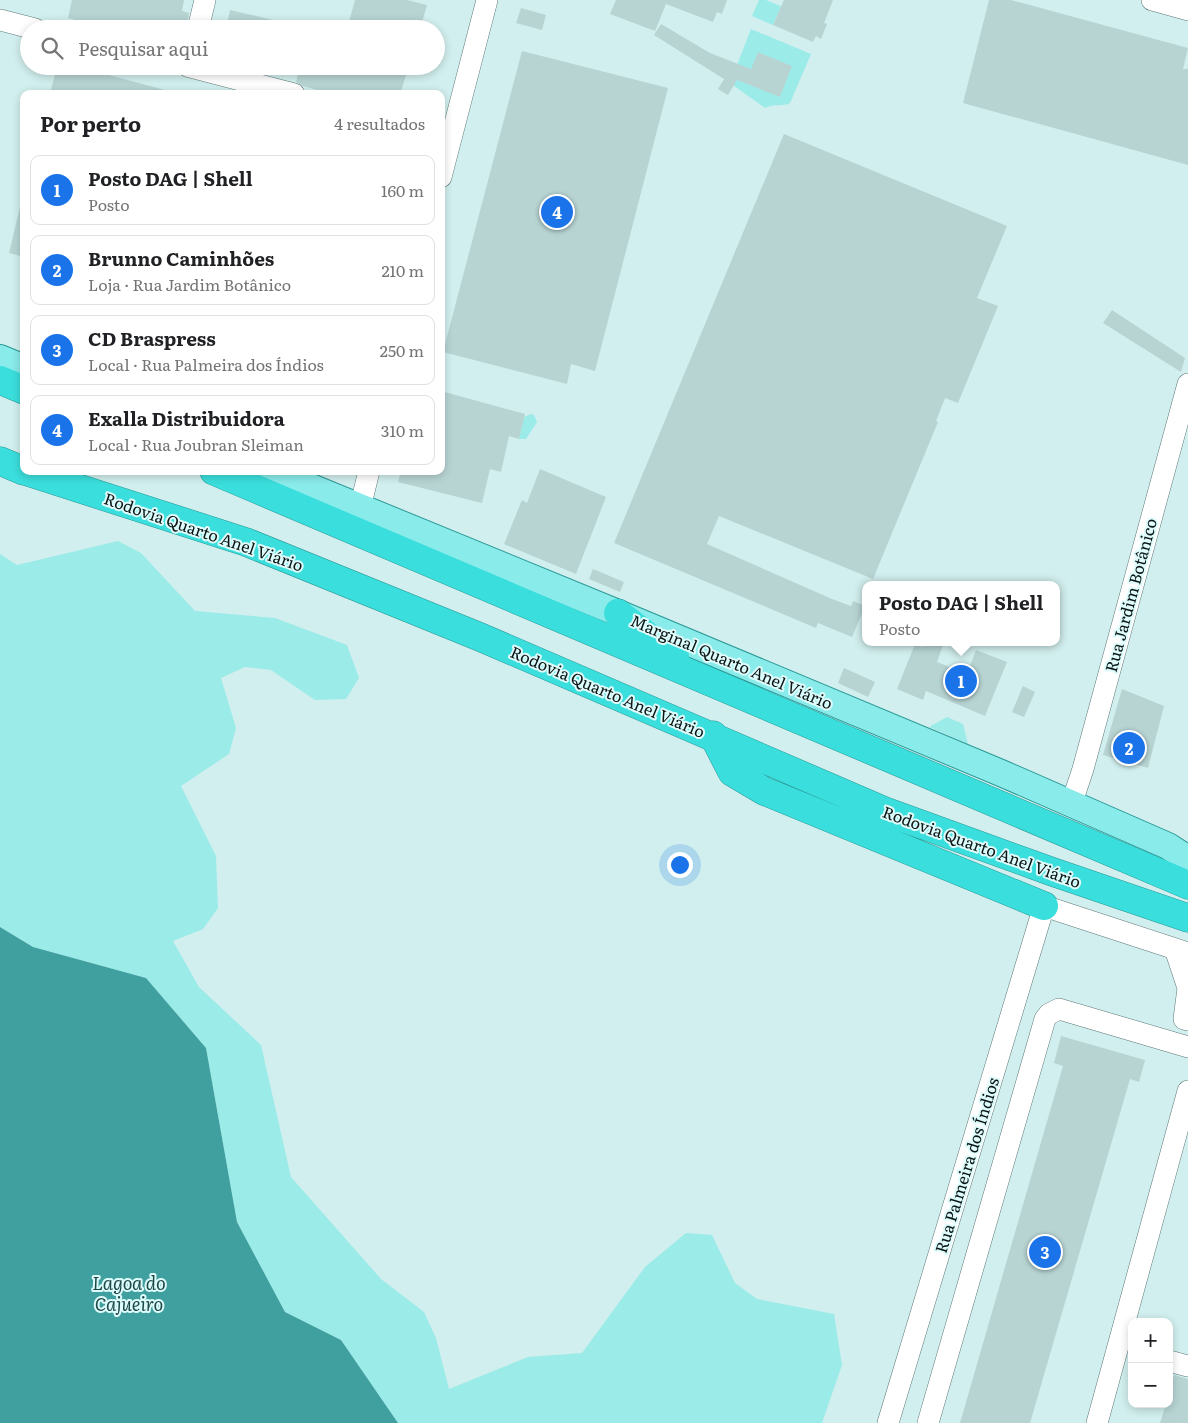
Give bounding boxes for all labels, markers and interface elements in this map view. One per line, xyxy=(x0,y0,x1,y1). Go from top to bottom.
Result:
search box xyxy=(20,20,445,75)
icon: search xyxy=(38,34,66,62)
text: Pesquisar aqui xyxy=(78,34,208,62)
text: Por perto xyxy=(40,107,141,138)
text: 4 resultados xyxy=(334,111,425,135)
text: Posto DAG | Shell xyxy=(88,164,253,192)
text: 1 xyxy=(54,178,60,202)
text: 160 m xyxy=(381,178,424,202)
text: Posto xyxy=(88,192,130,216)
pin: 4 xyxy=(541,193,573,231)
text: Brunno Caminhões xyxy=(88,244,274,272)
text: 2 xyxy=(53,258,61,282)
text: 210 m xyxy=(381,258,424,282)
text: Loja · Rua Jardim Botânico xyxy=(88,272,291,296)
text: CD Braspress xyxy=(88,324,216,352)
text: 3 xyxy=(53,338,61,362)
text: 250 m xyxy=(380,338,424,362)
text: Local · Rua Palmeira dos Índios xyxy=(88,352,324,376)
text: Exalla Distribuidora xyxy=(88,404,285,432)
text: 4 xyxy=(52,418,62,442)
text: 310 m xyxy=(381,418,424,442)
text: Local · Rua Joubran Sleiman xyxy=(88,432,304,456)
street label: Rodovia Quarto Anel Viário xyxy=(101,486,307,576)
street label: Rua Jardim Botânico xyxy=(1098,515,1162,675)
popup xyxy=(862,581,1060,646)
text: Posto DAG | Shell xyxy=(879,588,1043,616)
street label: Marginal Quarto Anel Viário xyxy=(627,608,837,714)
text: Posto xyxy=(879,616,920,640)
street label: Rodovia Quarto Anel Viário xyxy=(507,639,709,743)
pin: 1 xyxy=(945,662,977,700)
pin: 2 xyxy=(1113,729,1145,767)
street label: Rodovia Quarto Anel Viário xyxy=(880,799,1084,893)
your location xyxy=(667,852,693,878)
street label: Rua Palmeira dos Índios xyxy=(928,1074,1004,1256)
pin: 3 xyxy=(1029,1233,1061,1271)
water label: Lagoa do Cajueiro xyxy=(92,1269,166,1317)
map controls xyxy=(1128,1318,1173,1408)
button: + xyxy=(1128,1318,1173,1363)
button: − xyxy=(1128,1363,1173,1408)

